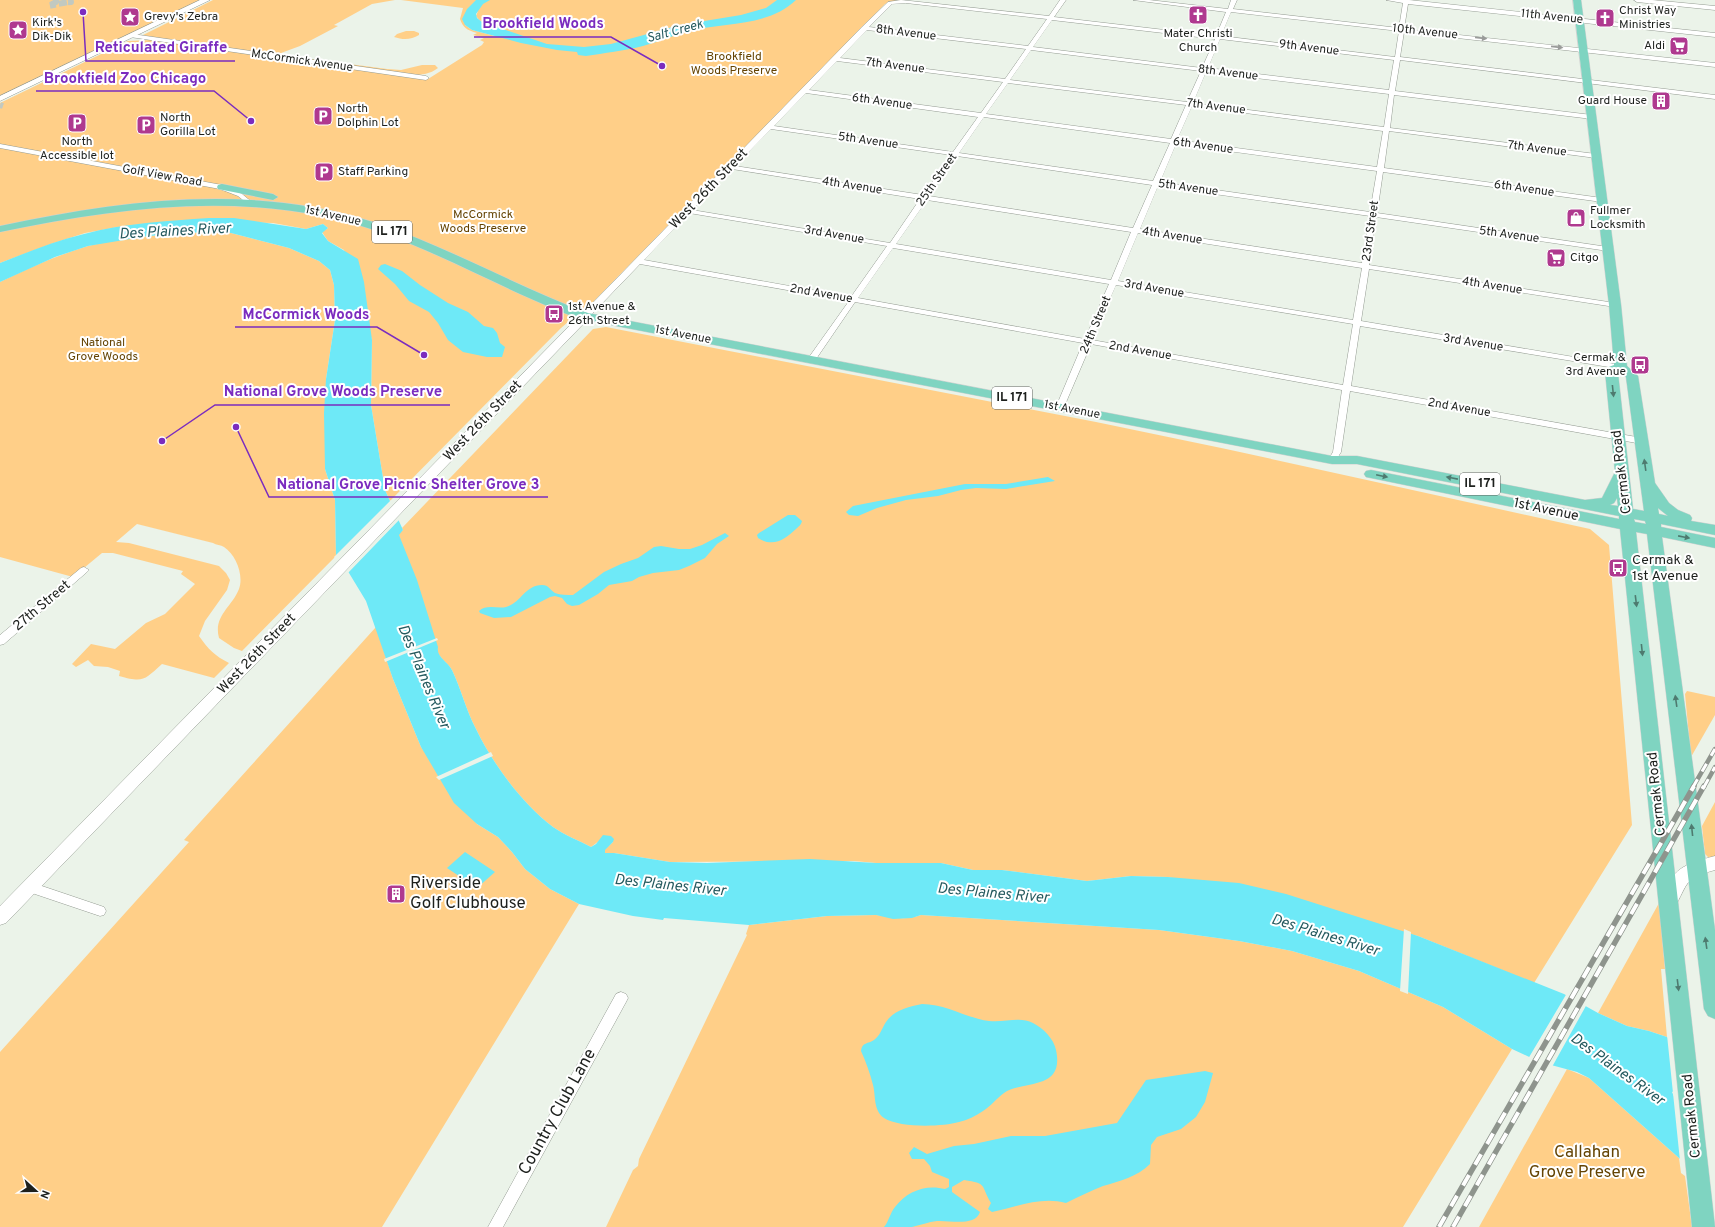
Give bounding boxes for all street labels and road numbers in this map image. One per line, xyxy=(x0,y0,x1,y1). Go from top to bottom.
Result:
street label: 11th Avenue xyxy=(1520,6,1584,28)
street label: 8th Avenue xyxy=(875,21,937,45)
street label: 10th Avenue xyxy=(1391,21,1459,43)
street label: 9th Avenue xyxy=(1278,36,1340,60)
street label: McCormick Avenue xyxy=(250,46,354,76)
street label: 7th Avenue xyxy=(865,54,925,78)
street label: 8th Avenue xyxy=(1197,61,1259,85)
street label: 6th Avenue xyxy=(851,90,913,114)
street label: 7th Avenue xyxy=(1186,95,1246,119)
street label: 5th Avenue xyxy=(837,129,899,153)
street label: 6th Avenue xyxy=(1172,134,1234,158)
street label: 7th Avenue xyxy=(1507,137,1567,161)
street label: West 26th Street xyxy=(666,145,752,233)
street label: 25th Street xyxy=(913,150,961,210)
street label: Golf View Road xyxy=(121,161,203,191)
street label: 4th Avenue xyxy=(821,173,883,199)
street label: 5th Avenue xyxy=(1157,176,1219,200)
street label: 6th Avenue xyxy=(1493,177,1555,201)
street label: 23rd Street xyxy=(1359,199,1383,263)
street label: 1st Avenue xyxy=(304,202,362,230)
road number: IL 171 xyxy=(372,221,412,243)
street label: 3rd Avenue xyxy=(803,222,865,248)
street label: 4th Avenue xyxy=(1141,223,1203,249)
street label: 5th Avenue xyxy=(1478,223,1540,247)
street label: 4th Avenue xyxy=(1461,273,1523,299)
street label: 3rd Avenue xyxy=(1123,276,1185,302)
street label: 2nd Avenue xyxy=(788,281,854,307)
street label: 24th Street xyxy=(1077,294,1115,356)
street label: 1st Avenue xyxy=(654,322,712,348)
street label: 3rd Avenue xyxy=(1442,330,1504,356)
street label: 2nd Avenue xyxy=(1107,338,1173,364)
street label: West 26th Street xyxy=(440,377,526,465)
road number: IL 171 xyxy=(992,387,1032,409)
street label: 2nd Avenue xyxy=(1426,395,1492,421)
street label: 1st Avenue xyxy=(1043,397,1101,423)
street label: Cermak Road xyxy=(1608,429,1636,515)
road number: IL 171 xyxy=(1460,473,1500,495)
street label: 1st Avenue xyxy=(1512,495,1580,525)
street label: 27th Street xyxy=(10,577,74,635)
street label: West 26th Street xyxy=(214,610,300,698)
street label: Cermak Road xyxy=(1644,751,1670,837)
street label: Country Club Lane xyxy=(514,1045,602,1179)
street label: Cermak Road xyxy=(1679,1073,1705,1159)

